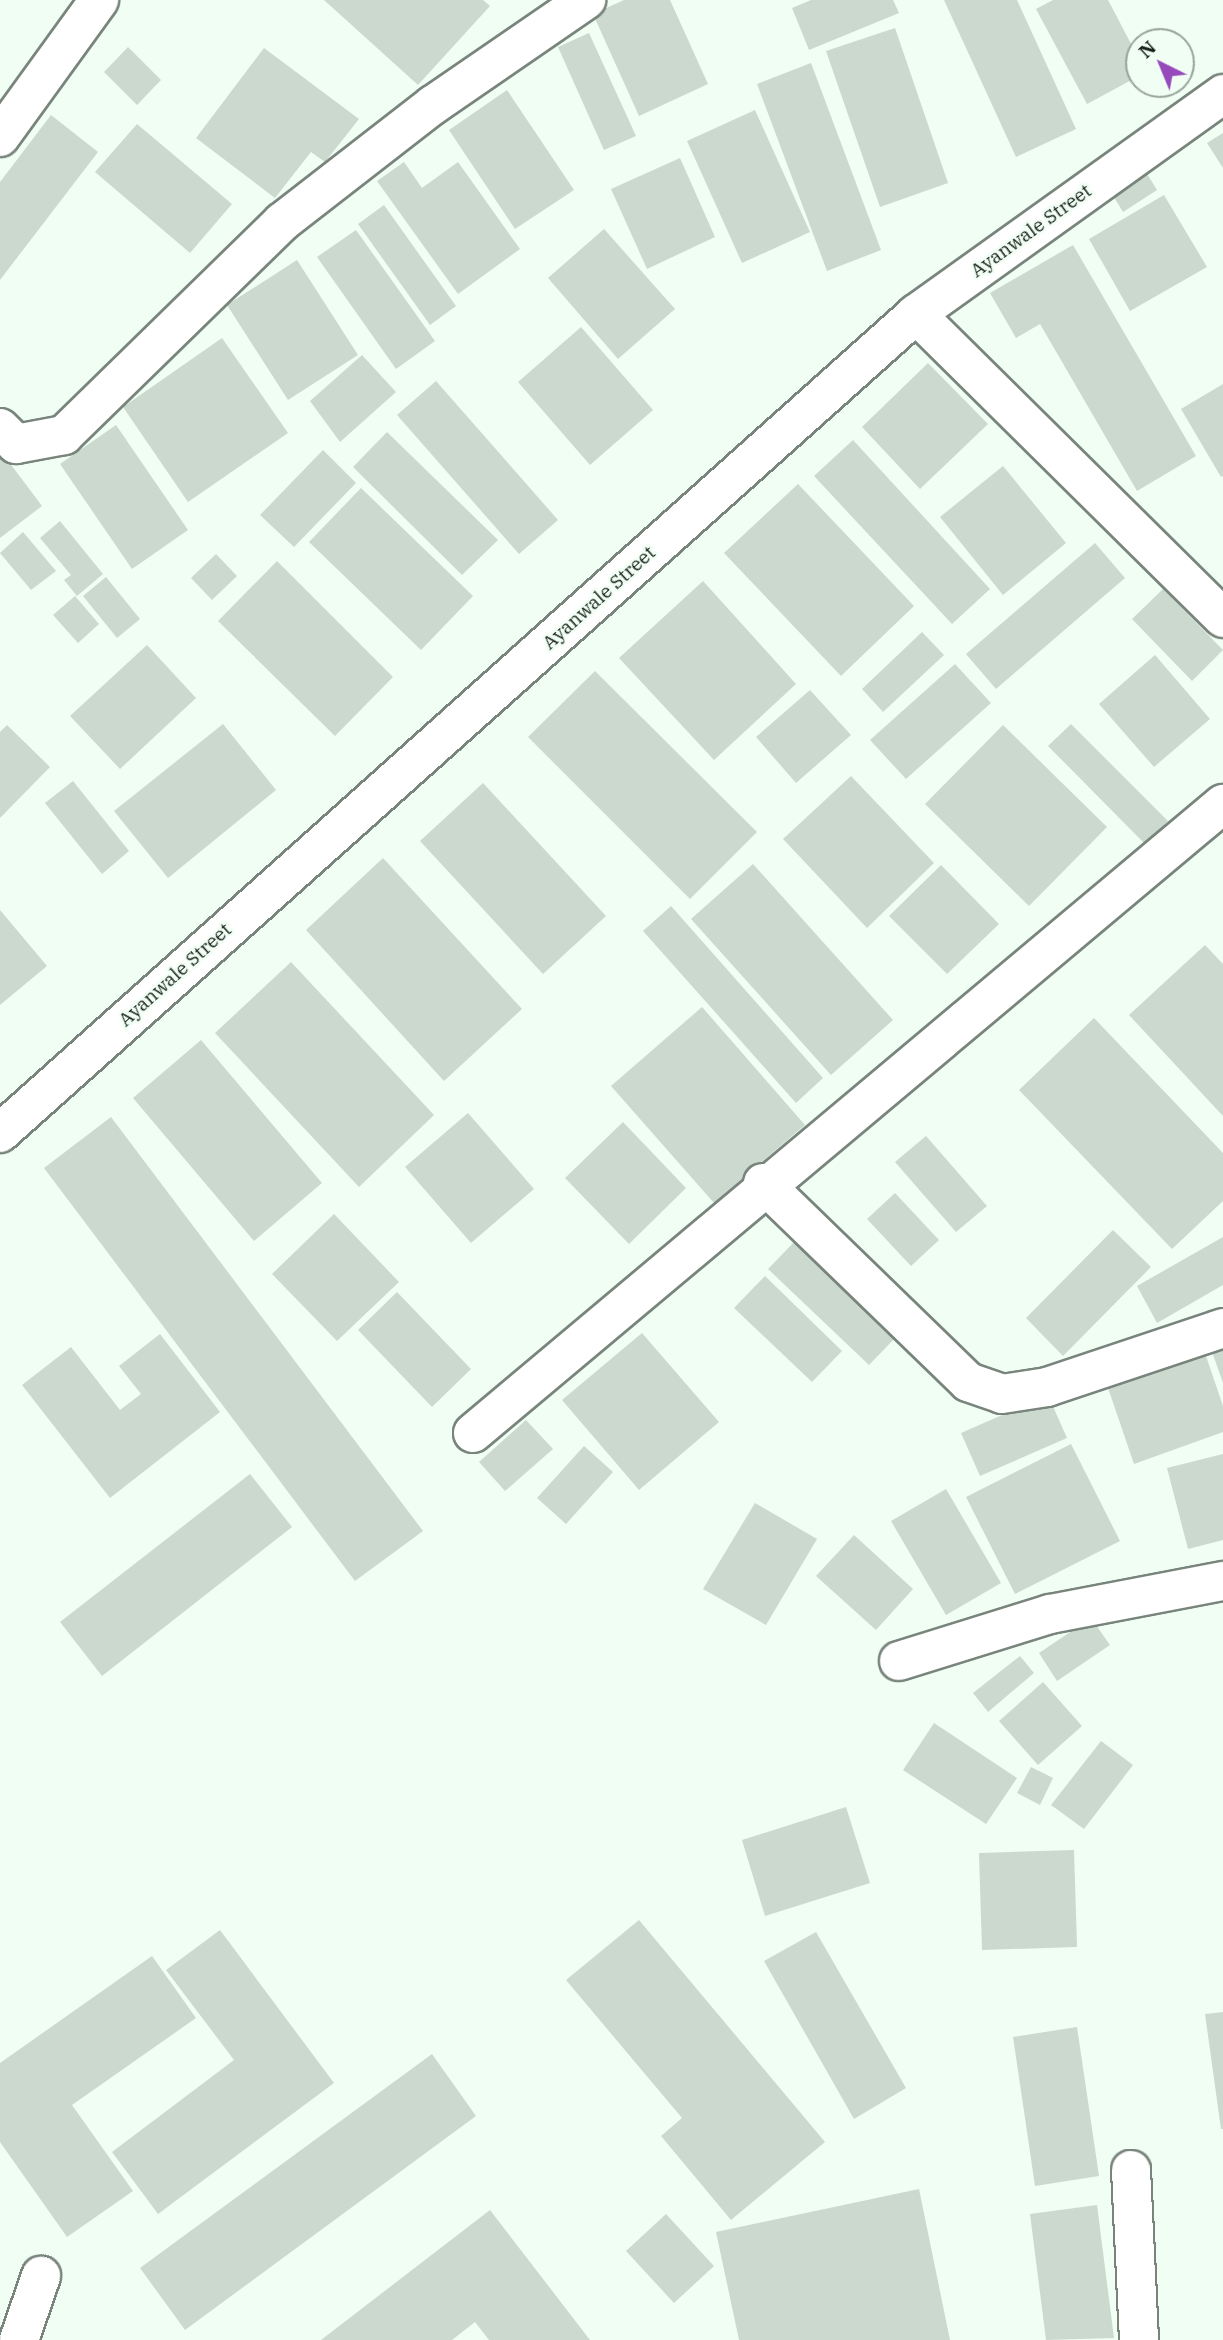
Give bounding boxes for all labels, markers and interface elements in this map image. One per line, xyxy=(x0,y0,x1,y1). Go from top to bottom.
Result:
north arrow xyxy=(1125,28,1195,98)
text: N xyxy=(1133,35,1161,63)
street label: Ayanwale Street xyxy=(966,180,1096,282)
street label: Ayanwale Street xyxy=(538,541,660,655)
street label: Ayanwale Street xyxy=(114,918,236,1032)

